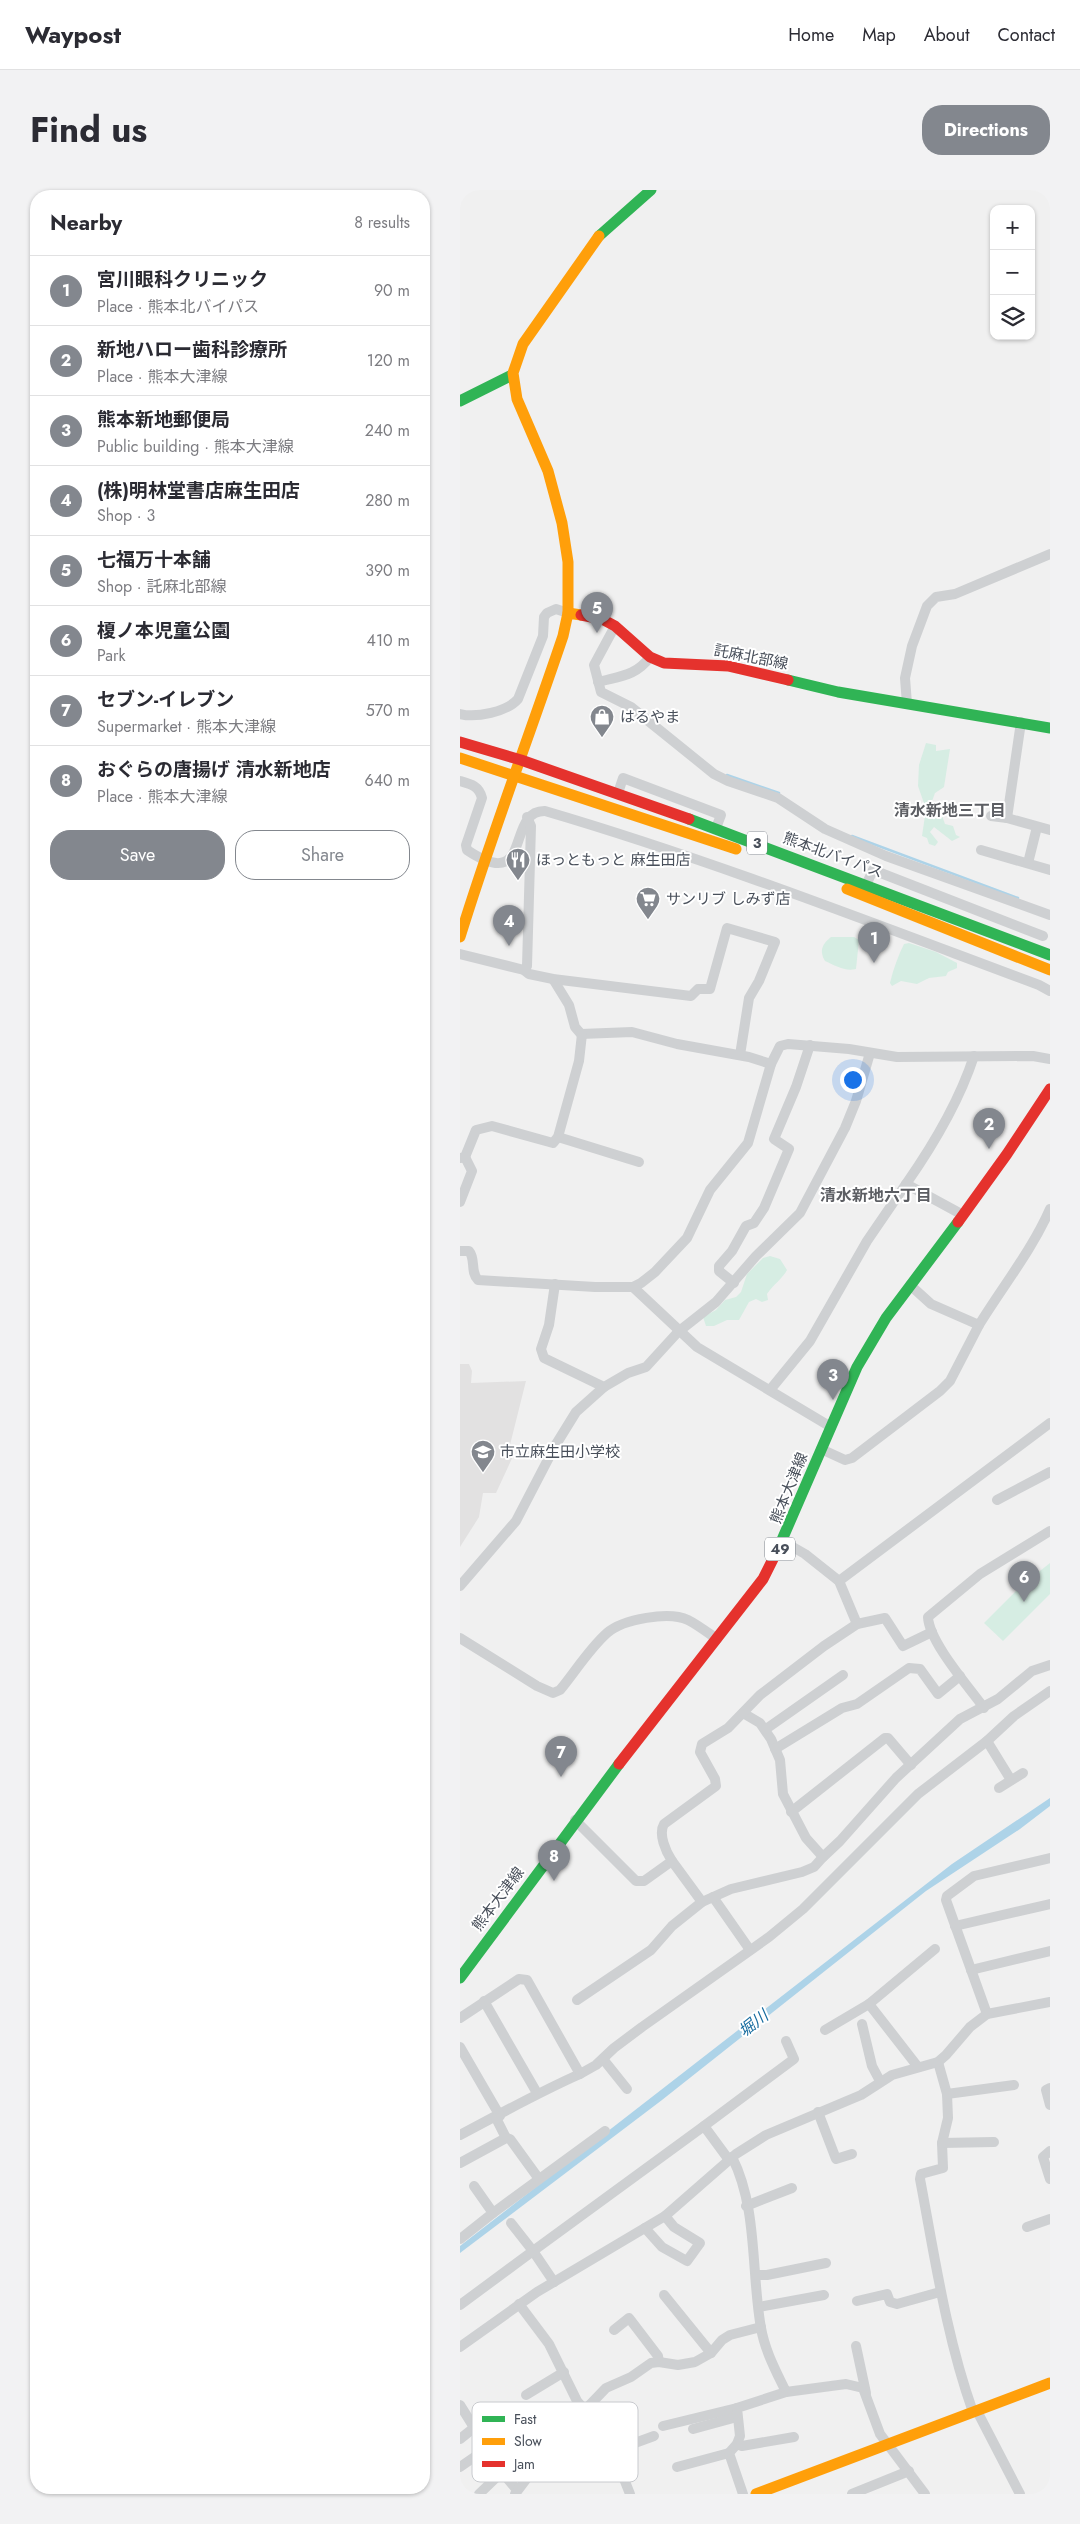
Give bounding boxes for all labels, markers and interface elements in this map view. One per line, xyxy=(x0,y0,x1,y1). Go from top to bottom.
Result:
text: Waypost xyxy=(25,17,121,52)
text: Home xyxy=(788,22,834,48)
text: Map xyxy=(862,22,896,48)
text: About xyxy=(924,22,969,48)
text: Contact xyxy=(997,22,1055,48)
text: Find us xyxy=(30,105,147,155)
button: Directions xyxy=(922,105,1050,155)
map controls xyxy=(990,205,1035,340)
button: + xyxy=(990,205,1035,250)
text: Nearby xyxy=(50,208,122,238)
text: 8 results xyxy=(354,211,410,234)
button: − xyxy=(990,250,1035,295)
text: 宮川眼科クリニック xyxy=(97,266,268,293)
text: 1 xyxy=(62,279,70,302)
text: 90 m xyxy=(374,279,410,302)
text: Place · 熊本北バイパス xyxy=(97,295,259,318)
button: layers xyxy=(990,295,1035,340)
text: 新地ハロー歯科診療所 xyxy=(97,336,287,363)
text: 2 xyxy=(61,349,71,372)
text: 120 m xyxy=(367,349,410,372)
text: Place · 熊本大津線 xyxy=(97,365,227,388)
text: 熊本新地郵便局 xyxy=(97,406,230,433)
text: 3 xyxy=(61,419,71,442)
text: 240 m xyxy=(365,419,410,442)
text: Public building · 熊本大津線 xyxy=(97,435,294,458)
text: (株)明林堂書店麻生田店 xyxy=(97,477,300,504)
text: 4 xyxy=(60,489,72,512)
text: 280 m xyxy=(365,489,410,512)
text: Shop · 3 xyxy=(97,504,155,527)
text: 七福万十本舗 xyxy=(97,546,211,573)
text: 5 xyxy=(61,559,71,582)
text: 390 m xyxy=(365,559,410,582)
text: Shop · 託麻北部線 xyxy=(97,575,226,598)
pin: 5 xyxy=(581,592,613,633)
text: 榎ノ本児童公園 xyxy=(97,617,230,644)
text: 6 xyxy=(61,629,71,652)
text: 410 m xyxy=(367,629,410,652)
street label: 託麻北部線 xyxy=(712,639,790,675)
text: Park xyxy=(97,644,126,667)
text: セブン-イレブン xyxy=(97,686,234,713)
text: 7 xyxy=(61,699,71,722)
text: 570 m xyxy=(366,699,410,722)
shop icon: はるやま xyxy=(589,704,615,738)
place label: はるやま xyxy=(620,706,680,728)
text: Supermarket · 熊本大津線 xyxy=(97,715,276,738)
text: おぐらの唐揚げ 清水新地店 xyxy=(97,756,331,783)
text: 8 xyxy=(61,769,71,792)
text: 640 m xyxy=(365,769,410,792)
text: Place · 熊本大津線 xyxy=(97,785,227,808)
district label: 清水新地三丁目 xyxy=(894,799,1006,822)
street label: 熊本北バイパス xyxy=(780,827,886,883)
button: Save xyxy=(50,830,225,880)
button: Share xyxy=(235,830,410,880)
road number: 3 xyxy=(747,831,767,854)
restaurant icon: ほっともっと 麻生田店 xyxy=(505,847,531,881)
place label: ほっともっと 麻生田店 xyxy=(536,849,691,871)
supermarket icon: サンリブ しみず店 xyxy=(635,886,661,920)
place label: サンリブ しみず店 xyxy=(666,888,791,910)
pin: 4 xyxy=(493,905,525,946)
pin: 1 xyxy=(858,922,890,963)
your location xyxy=(840,1067,866,1093)
pin: 2 xyxy=(973,1108,1005,1149)
district label: 清水新地六丁目 xyxy=(820,1184,932,1207)
pin: 3 xyxy=(817,1359,849,1400)
school or university icon: 市立麻生田小学校 xyxy=(470,1439,496,1473)
place label: 市立麻生田小学校 xyxy=(500,1441,620,1463)
street label: 熊本大津線 xyxy=(765,1449,813,1527)
road number: 49 xyxy=(765,1538,795,1560)
pin: 6 xyxy=(1008,1561,1040,1602)
pin: 7 xyxy=(545,1736,577,1777)
pin: 8 xyxy=(538,1840,570,1881)
street label: 熊本大津線 xyxy=(467,1862,529,1936)
water label: 堀川 xyxy=(734,2003,775,2042)
legend xyxy=(472,2402,638,2482)
text: Fast xyxy=(514,2409,537,2429)
text: Slow xyxy=(514,2431,542,2451)
text: Jam xyxy=(512,2454,535,2474)

